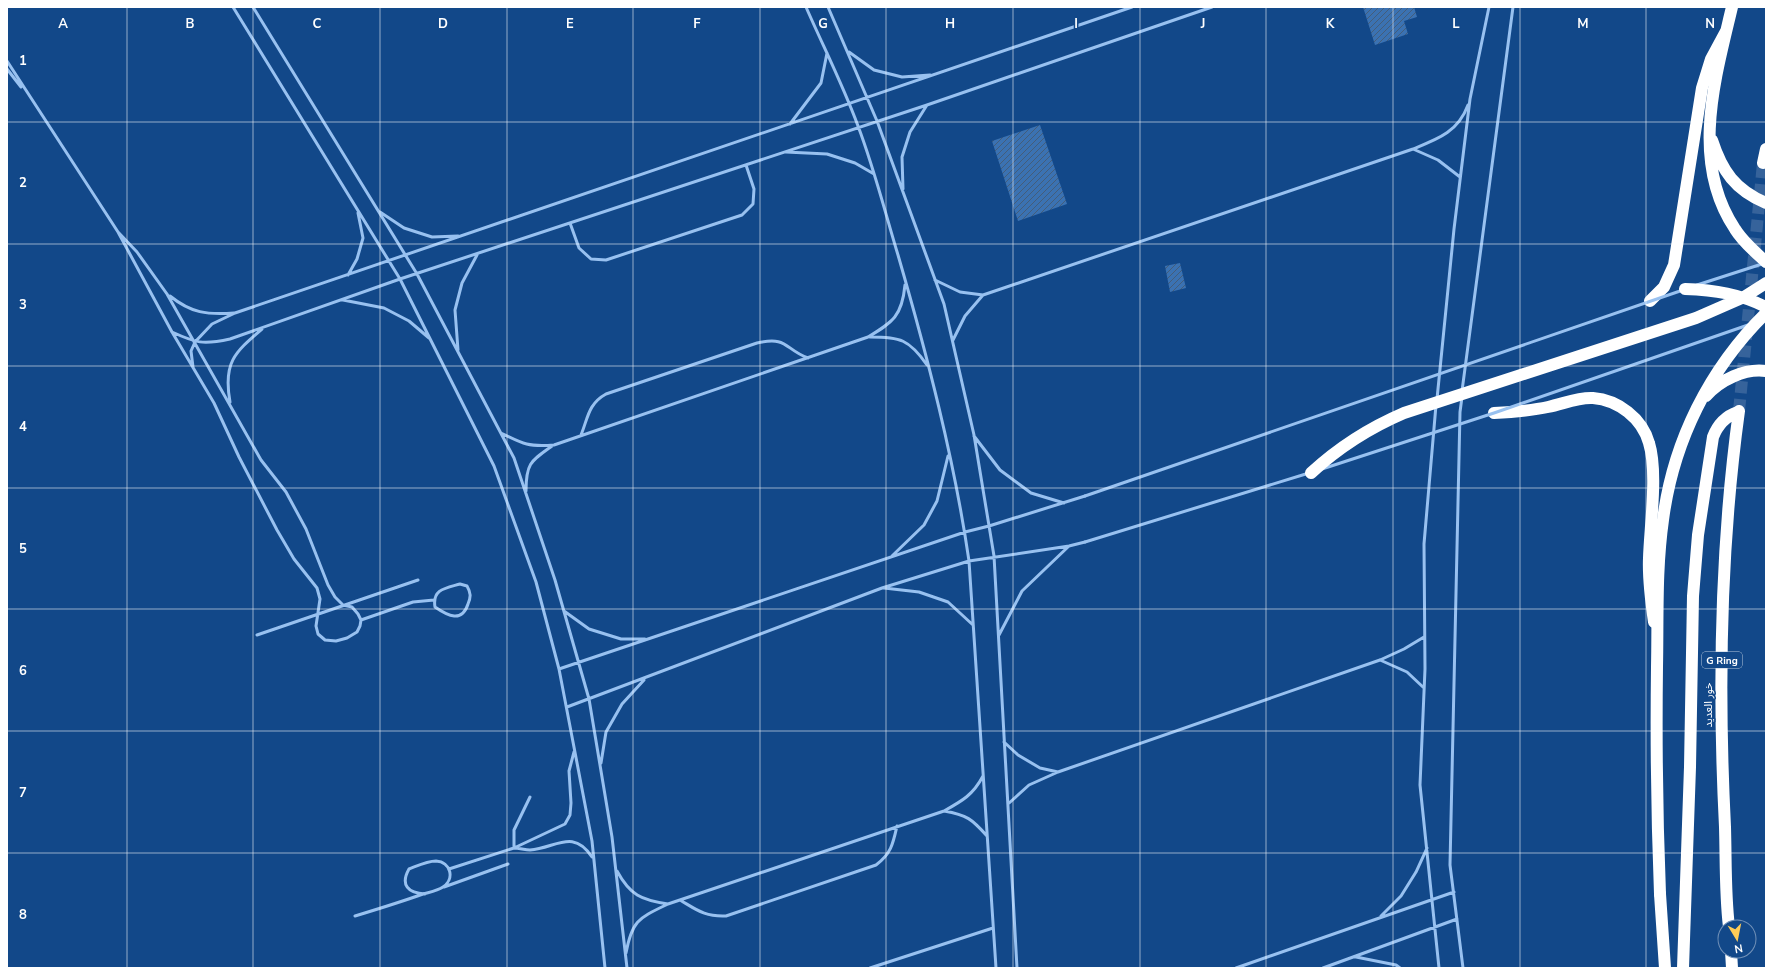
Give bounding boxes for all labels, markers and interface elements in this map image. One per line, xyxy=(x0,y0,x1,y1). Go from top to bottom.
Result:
text: A xyxy=(58,15,68,33)
text: B xyxy=(186,15,195,33)
text: C xyxy=(313,15,322,33)
text: D xyxy=(438,15,448,33)
text: E xyxy=(566,15,574,33)
text: F xyxy=(693,15,701,33)
text: G xyxy=(818,15,828,33)
text: H xyxy=(945,15,955,33)
text: I xyxy=(1074,15,1078,33)
text: J xyxy=(1200,15,1205,33)
text: K xyxy=(1326,15,1335,33)
text: L xyxy=(1452,15,1460,33)
text: M xyxy=(1577,15,1589,33)
text: N xyxy=(1705,15,1715,33)
text: 1 xyxy=(19,52,27,70)
text: 2 xyxy=(19,174,27,192)
text: 3 xyxy=(19,296,27,314)
text: 4 xyxy=(19,418,27,436)
text: 5 xyxy=(19,540,27,558)
road number: G Ring xyxy=(1702,652,1742,668)
text: 6 xyxy=(19,662,27,680)
street label: خور العديد xyxy=(1701,682,1716,727)
text: 7 xyxy=(19,784,27,802)
text: 8 xyxy=(19,906,27,924)
north arrow xyxy=(1717,919,1757,959)
text: N xyxy=(1733,940,1744,956)

